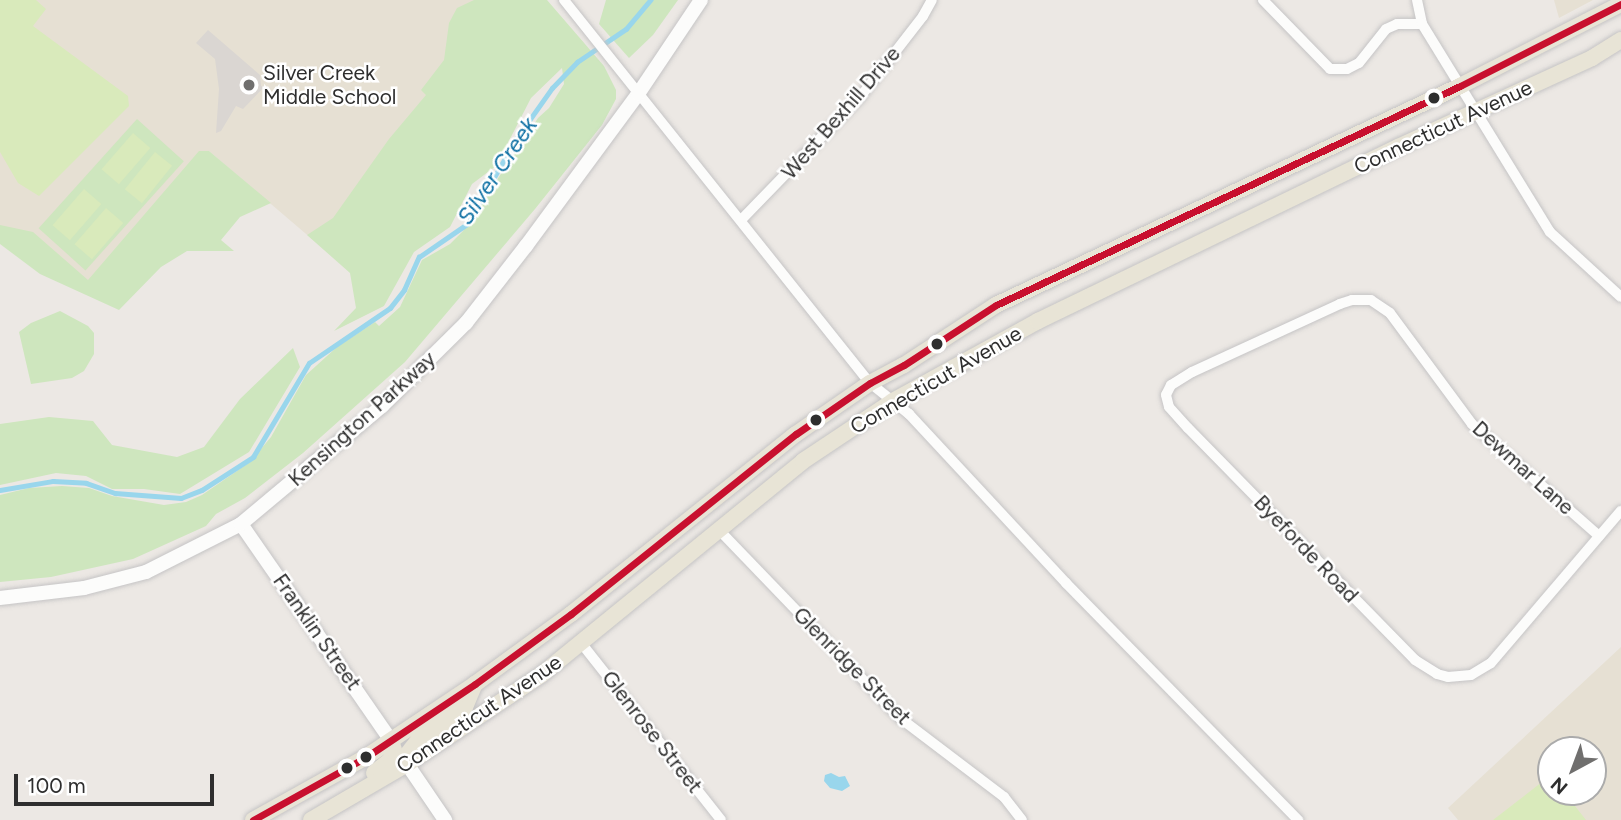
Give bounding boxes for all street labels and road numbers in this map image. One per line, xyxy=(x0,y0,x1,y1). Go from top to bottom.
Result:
street label: West Bexhill Drive xyxy=(777,42,905,184)
street label: Connecticut Avenue xyxy=(1350,75,1536,179)
street label: Connecticut Avenue xyxy=(846,321,1026,439)
street label: Kensington Parkway xyxy=(283,346,441,492)
street label: Dewmar Lane xyxy=(1467,416,1579,520)
street label: Byeforde Road xyxy=(1249,490,1363,608)
street label: Franklin Street xyxy=(268,569,366,695)
street label: Glenridge Street xyxy=(788,602,916,730)
street label: Connecticut Avenue xyxy=(392,649,566,779)
street label: Glenrose Street xyxy=(596,666,708,798)

